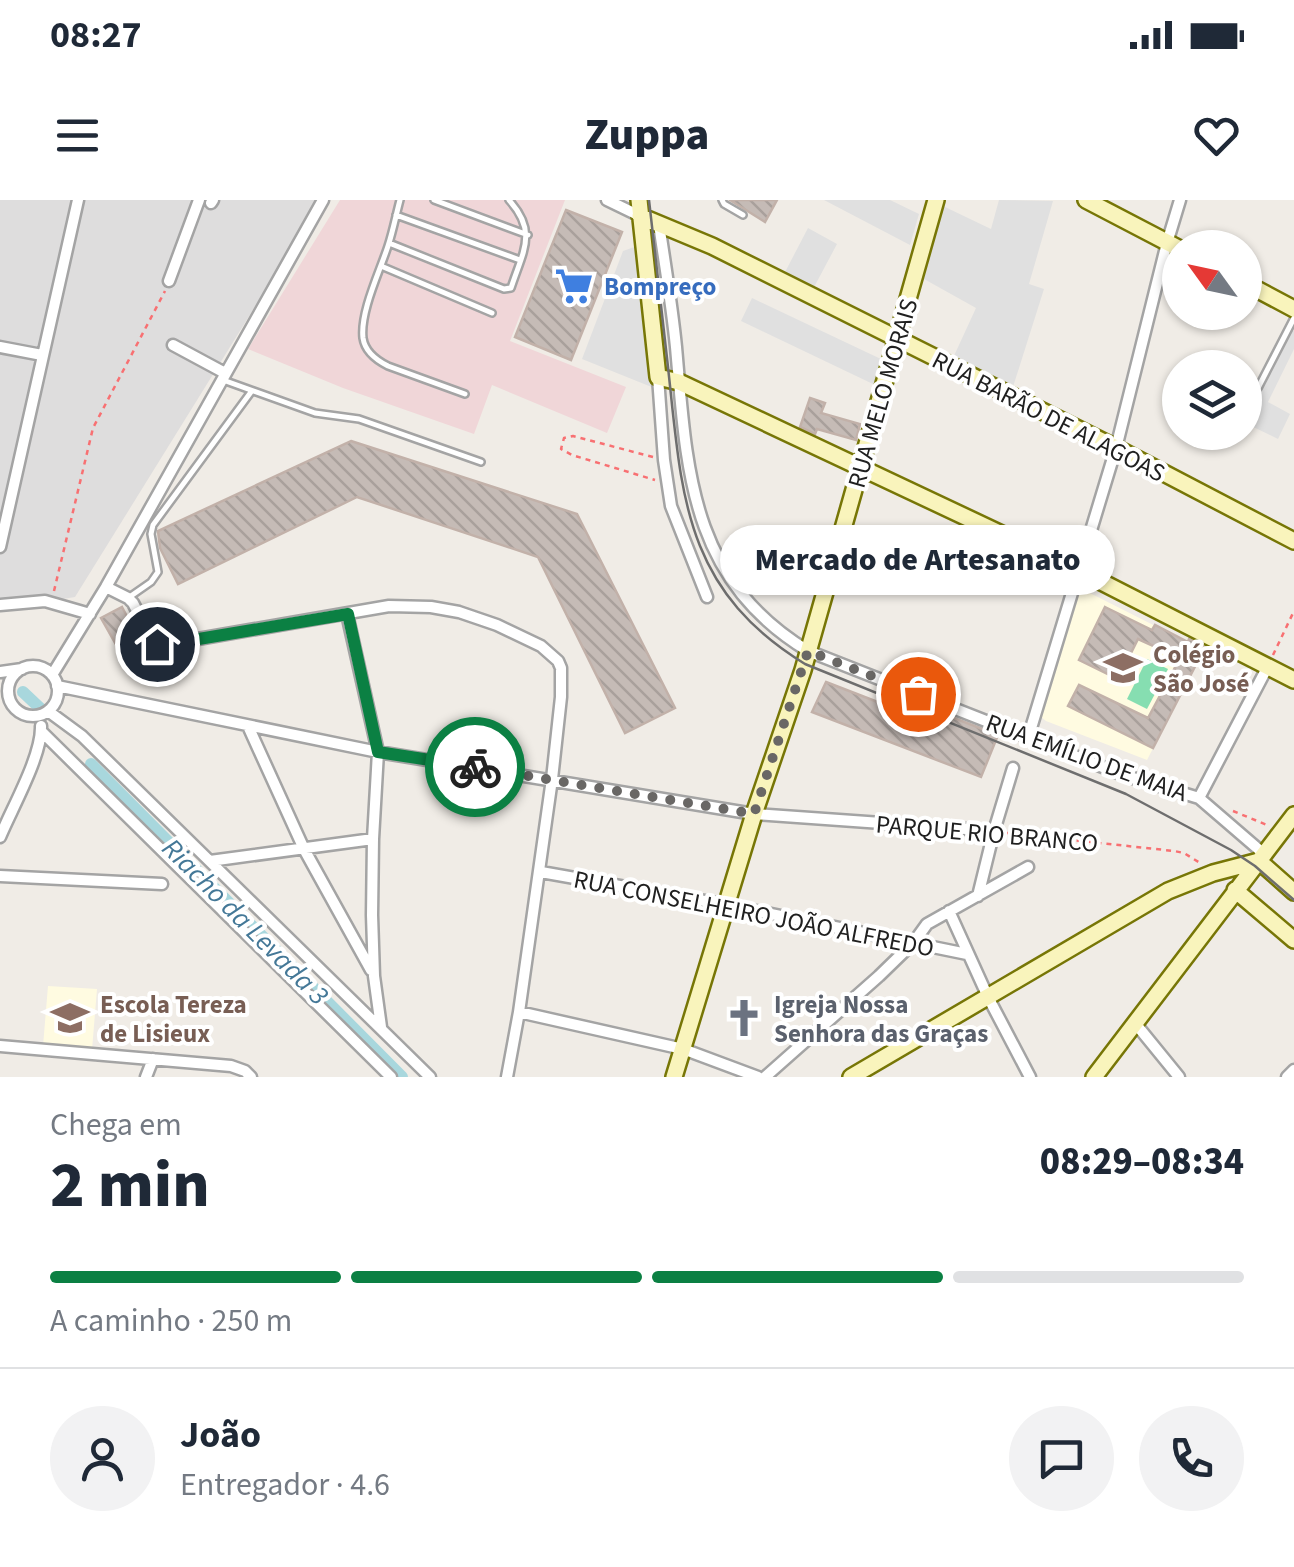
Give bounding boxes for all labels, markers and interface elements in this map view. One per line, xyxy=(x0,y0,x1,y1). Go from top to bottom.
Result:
text: 08:27 xyxy=(50,8,142,62)
text: Zuppa xyxy=(585,103,709,167)
icon: menu xyxy=(50,108,105,163)
icon: heart xyxy=(1189,108,1244,163)
north arrow xyxy=(1162,230,1262,330)
map controls xyxy=(1162,230,1262,450)
supermarket icon: Bompreço xyxy=(553,265,595,307)
place label: Bompreço xyxy=(604,269,716,305)
street label: RUA MELO MORAIS xyxy=(839,294,927,492)
street label: RUA BARÃO DE ALAGOAS xyxy=(926,342,1171,491)
button: layers xyxy=(1162,350,1262,450)
callout: Mercado de Artesanato xyxy=(720,524,1116,594)
text: Mercado de Artesanato xyxy=(754,537,1081,583)
pin xyxy=(115,602,200,687)
icon: home xyxy=(130,617,185,672)
place label: Colégio São José xyxy=(1153,637,1250,702)
school or university icon: Colégio São José xyxy=(1102,647,1144,689)
pin xyxy=(876,652,961,737)
icon: bag xyxy=(891,667,946,722)
street label: RUA EMÍLIO DE MAIA xyxy=(981,705,1193,811)
courier xyxy=(425,717,525,817)
icon: bike xyxy=(448,740,503,795)
street label: PARQUE RIO BRANCO xyxy=(874,806,1099,862)
water label: Riacho da Levada 3 xyxy=(153,829,338,1014)
street label: RUA CONSELHEIRO JOÃO ALFREDO xyxy=(571,861,937,967)
place label: Escola Tereza de Lisieux xyxy=(100,987,247,1052)
place label: Igreja Nossa Senhora das Graças xyxy=(774,987,988,1052)
school or university icon: Escola Tereza de Lisieux xyxy=(49,997,91,1039)
church icon: Igreja Nossa Senhora das Graças xyxy=(723,997,765,1039)
text: Chega em xyxy=(50,1102,182,1148)
text: 08:29–08:34 xyxy=(1040,1135,1244,1189)
text: 2 min xyxy=(50,1139,210,1232)
text: A caminho · 250 m xyxy=(50,1298,292,1344)
button: person xyxy=(50,1406,155,1511)
button: chat xyxy=(1009,1406,1114,1511)
button: phone xyxy=(1139,1406,1244,1511)
text: João xyxy=(180,1408,261,1462)
text: Entregador · 4.6 xyxy=(180,1462,390,1508)

